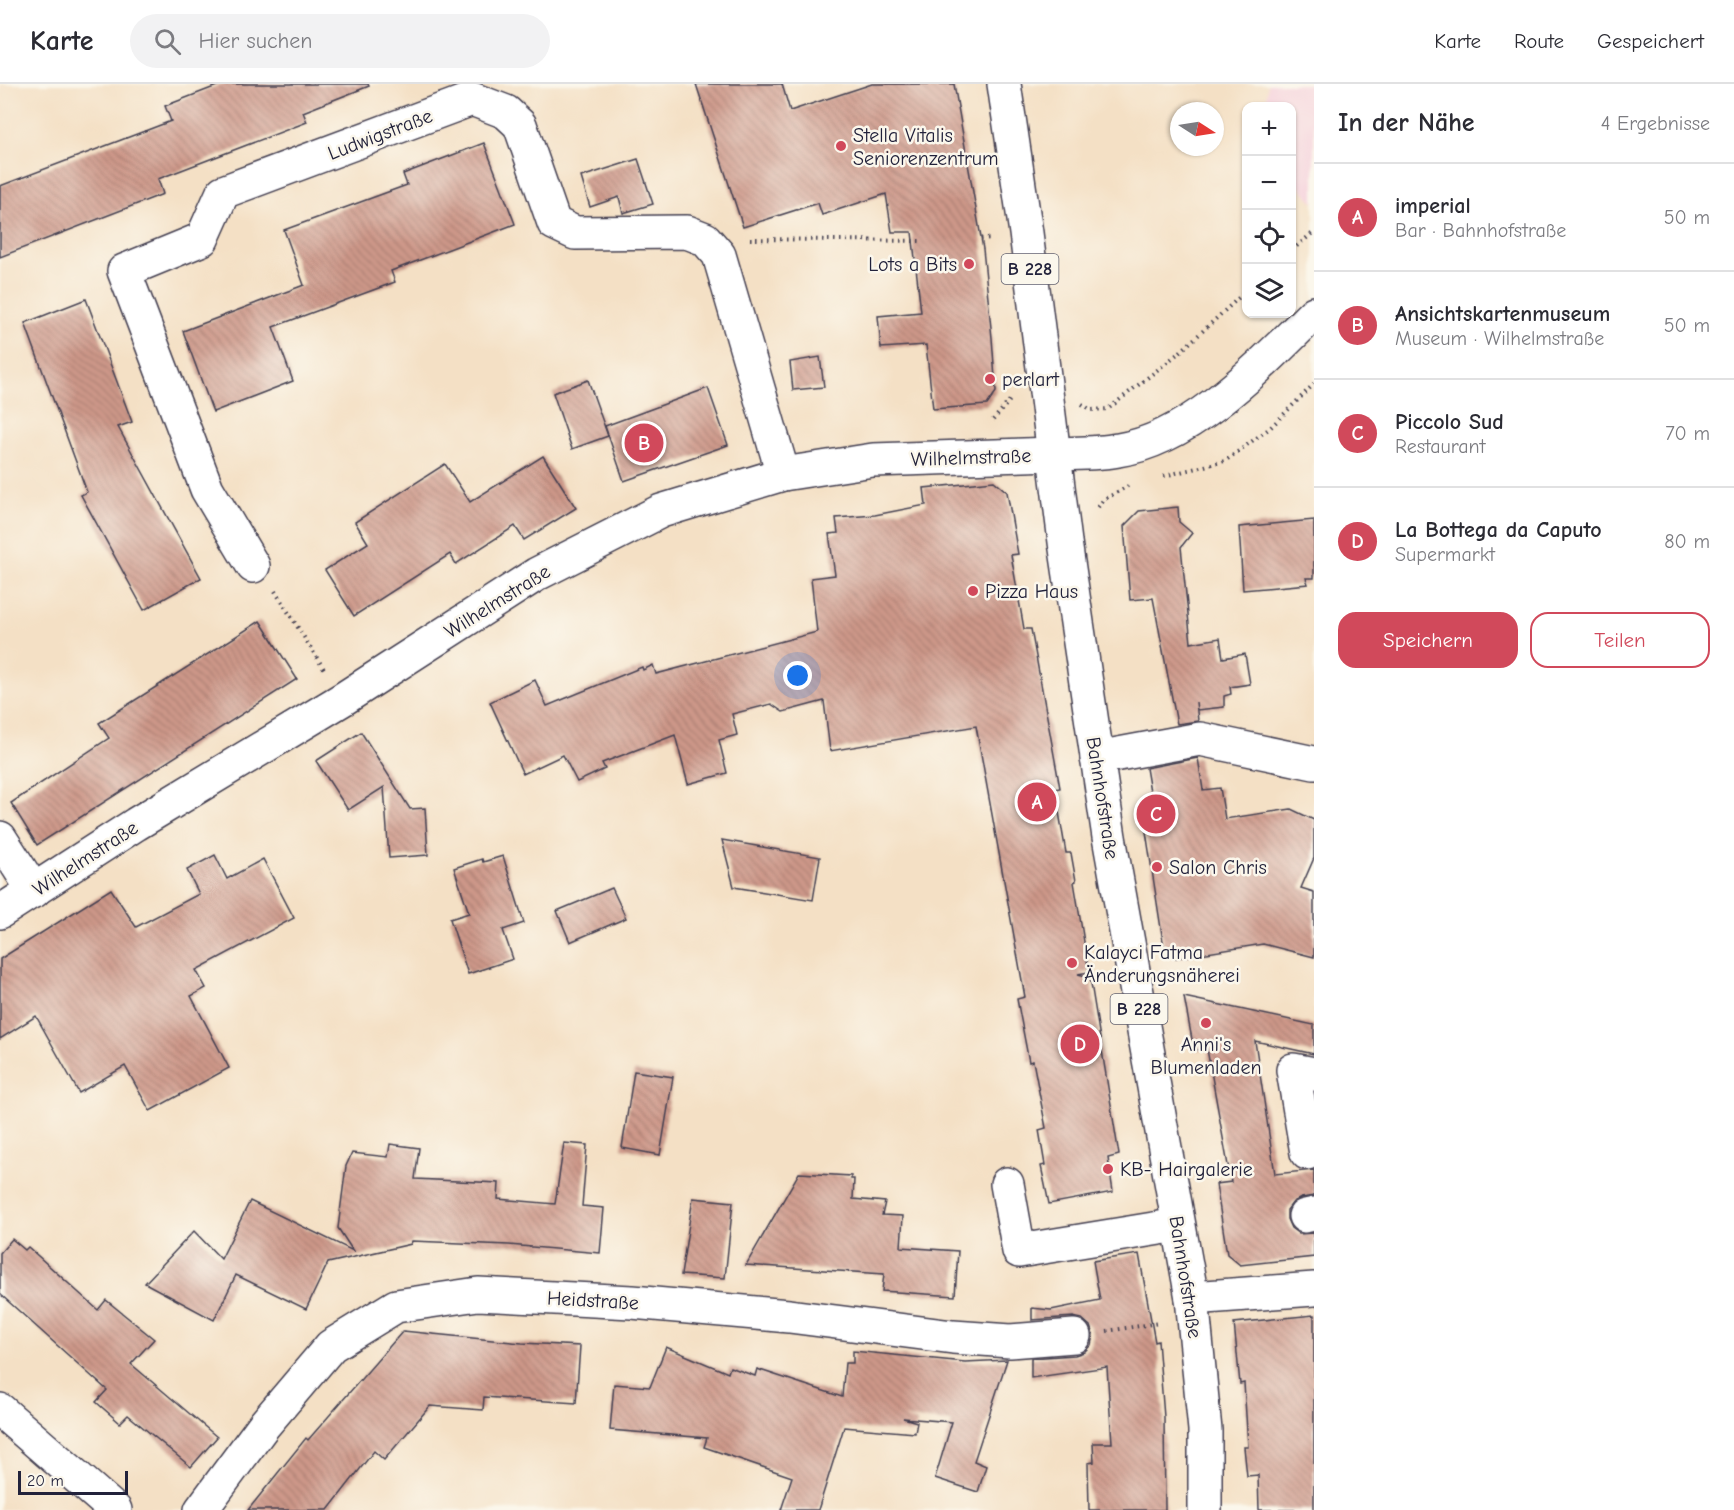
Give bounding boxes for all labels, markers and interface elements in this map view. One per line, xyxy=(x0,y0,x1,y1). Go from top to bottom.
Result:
search box xyxy=(130,14,550,68)
text: Karte xyxy=(30,25,94,57)
icon: search xyxy=(151,25,184,58)
text: Hier suchen xyxy=(199,28,313,54)
text: Karte xyxy=(1434,29,1481,53)
text: Route xyxy=(1514,29,1564,53)
text: Gespeichert xyxy=(1597,29,1704,53)
north arrow xyxy=(1170,102,1224,156)
map controls xyxy=(1242,102,1296,318)
button: + xyxy=(1242,102,1296,156)
street label: Ludwigstraße xyxy=(325,104,436,165)
text: In der Nähe xyxy=(1338,108,1475,138)
text: 4 Ergebnisse xyxy=(1601,112,1710,135)
place label: Stella Vitalis Seniorenzentrum xyxy=(853,124,999,170)
marker: Stella Vitalis Seniorenzentrum xyxy=(834,139,848,153)
button: − xyxy=(1242,156,1296,210)
text: imperial xyxy=(1395,193,1471,219)
text: A xyxy=(1352,206,1363,229)
text: 50 m xyxy=(1664,206,1710,229)
button: locate xyxy=(1242,210,1296,264)
text: Bar · Bahnhofstraße xyxy=(1395,219,1566,242)
place label: Lots a Bits xyxy=(868,253,957,276)
road number: B 228 xyxy=(1002,254,1058,284)
marker: Lots a Bits xyxy=(962,257,976,271)
button: layers xyxy=(1242,264,1296,318)
text: Ansichtskartenmuseum xyxy=(1395,301,1610,327)
text: B xyxy=(1351,314,1364,337)
text: 50 m xyxy=(1664,314,1710,337)
text: Museum · Wilhelmstraße xyxy=(1395,327,1604,350)
place label: perlart xyxy=(1002,368,1060,391)
marker: perlart xyxy=(983,372,997,386)
text: Piccolo Sud xyxy=(1395,409,1504,435)
pin: B xyxy=(624,420,664,466)
text: C xyxy=(1351,422,1364,445)
text: 70 m xyxy=(1665,422,1710,445)
text: Restaurant xyxy=(1395,435,1485,458)
street label: Wilhelmstraße xyxy=(910,444,1032,471)
text: La Bottega da Caputo xyxy=(1395,517,1602,543)
text: D xyxy=(1351,530,1364,553)
text: 80 m xyxy=(1664,530,1710,553)
text: Supermarkt xyxy=(1395,543,1495,566)
street label: Wilhelmstraße xyxy=(440,560,554,643)
place label: Pizza Haus xyxy=(985,580,1078,603)
marker: Pizza Haus xyxy=(966,584,980,598)
button: Speichern xyxy=(1338,612,1518,668)
button: Teilen xyxy=(1530,612,1710,668)
your location xyxy=(783,661,812,690)
street label: Bahnhofstraße xyxy=(1081,735,1124,861)
pin: A xyxy=(1018,780,1056,824)
pin: C xyxy=(1136,792,1176,836)
street label: Wilhelmstraße xyxy=(29,816,142,901)
place label: Salon Chris xyxy=(1169,856,1267,879)
marker: Salon Chris xyxy=(1150,860,1164,874)
place label: Kalayci Fatma Änderungsnäherei xyxy=(1084,941,1240,987)
marker: Kalayci Fatma Änderungsnäherei xyxy=(1065,956,1079,970)
road number: B 228 xyxy=(1110,994,1168,1024)
marker: Anni's Blumenladen xyxy=(1199,1016,1213,1030)
pin: D xyxy=(1060,1022,1100,1066)
place label: Anni's Blumenladen xyxy=(1151,1033,1262,1079)
place label: KB- Hairgalerie xyxy=(1120,1158,1253,1181)
marker: KB- Hairgalerie xyxy=(1101,1162,1115,1176)
street label: Bahnhofstraße xyxy=(1164,1214,1207,1340)
street label: Heidstraße xyxy=(546,1287,640,1314)
scale bar xyxy=(18,1468,128,1496)
text: 20 m xyxy=(27,1472,64,1490)

